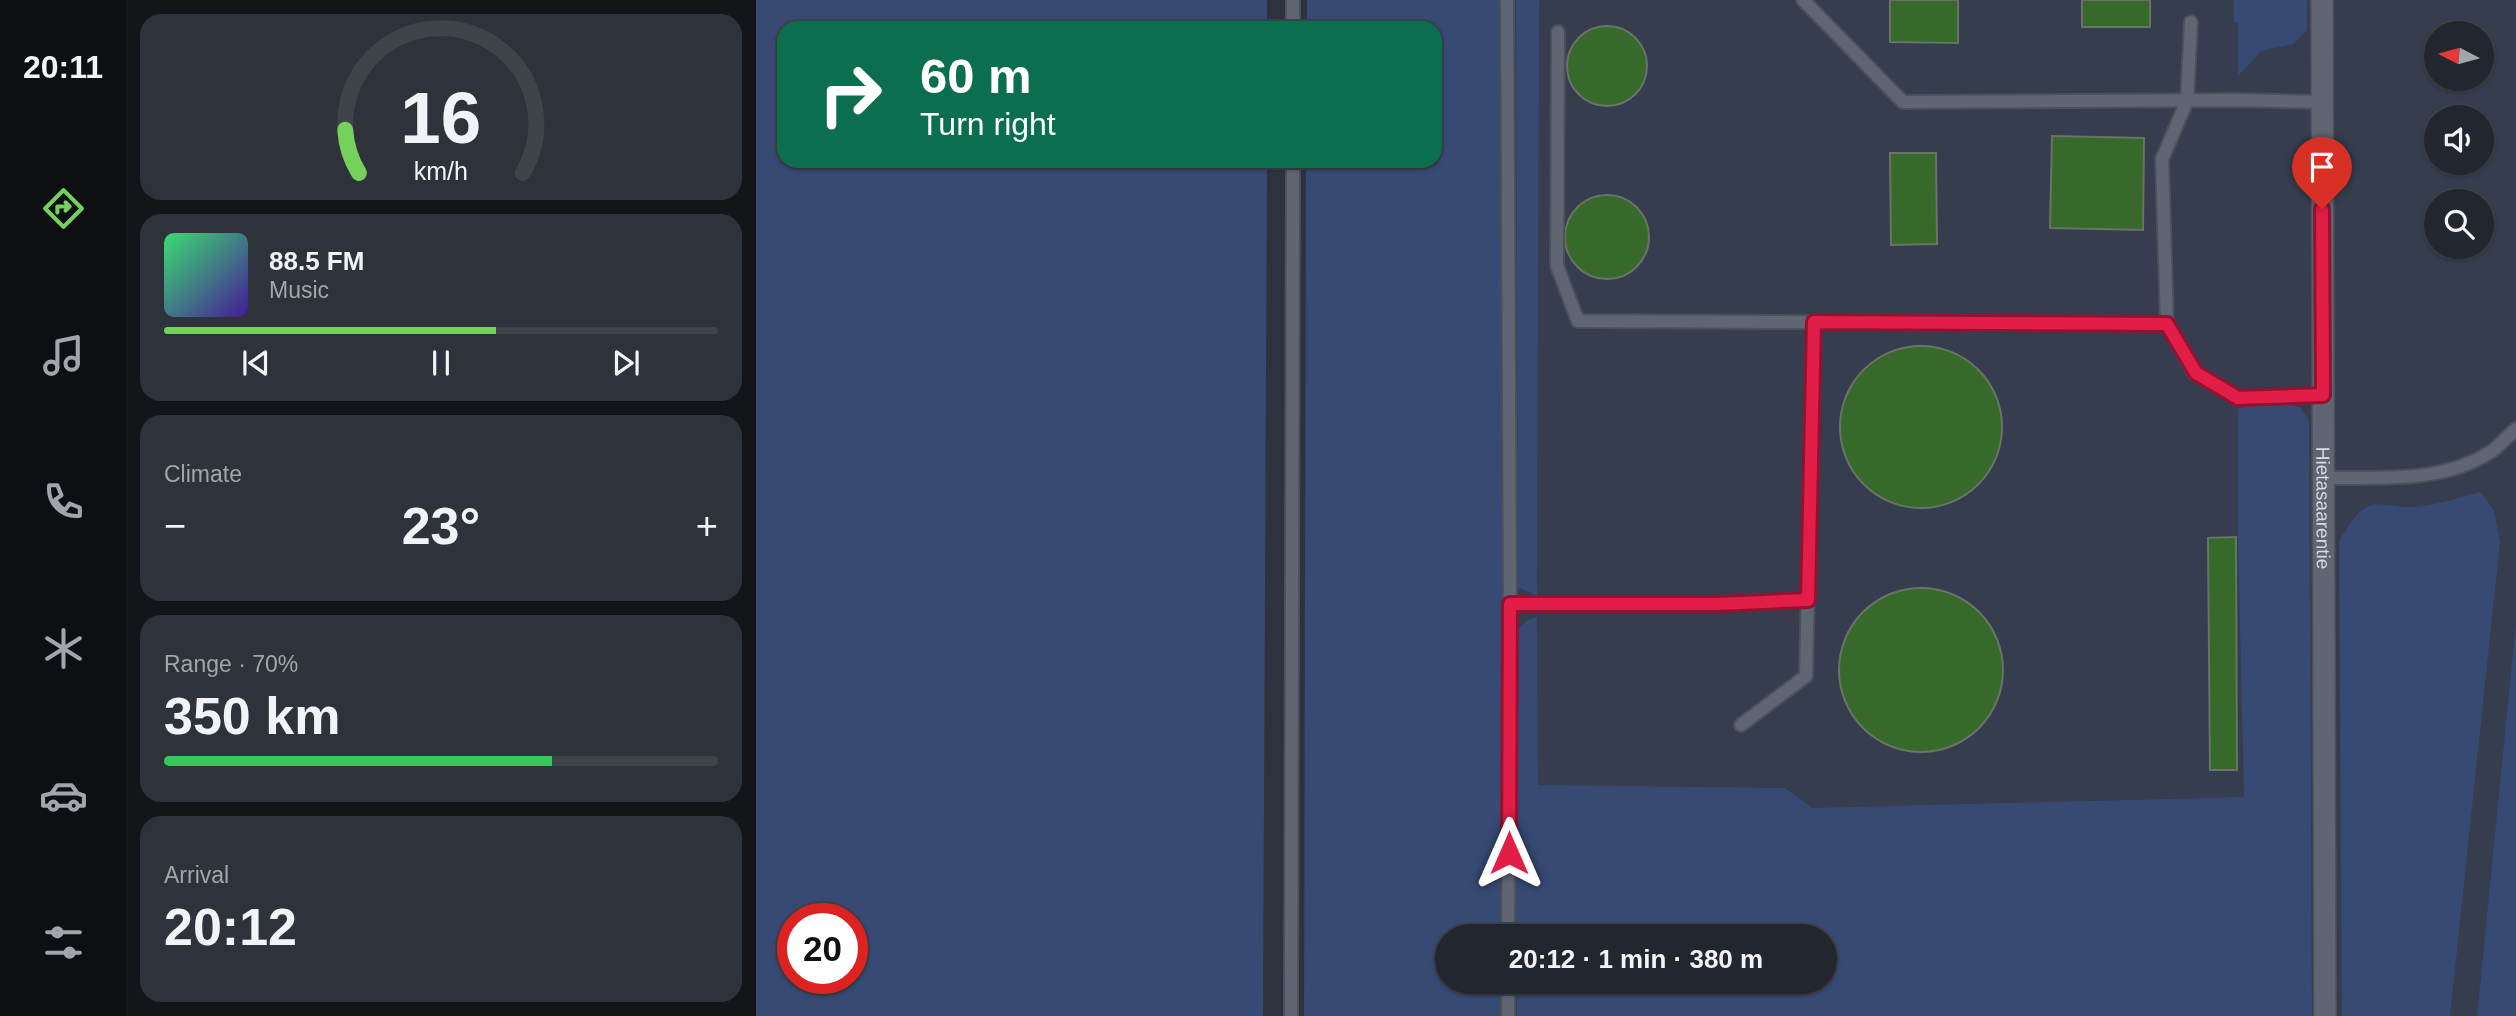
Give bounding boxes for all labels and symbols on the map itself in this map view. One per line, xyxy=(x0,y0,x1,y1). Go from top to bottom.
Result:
north arrow xyxy=(2424,21,2494,91)
pin xyxy=(2292,137,2352,209)
street label: Hietasaarentie xyxy=(2313,447,2334,569)
position arrow xyxy=(1472,816,1546,890)
speed limit sign: 20 xyxy=(777,903,868,994)

